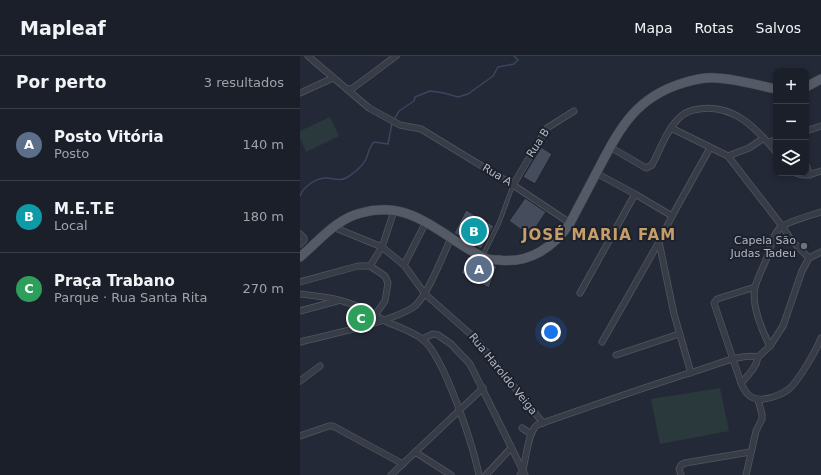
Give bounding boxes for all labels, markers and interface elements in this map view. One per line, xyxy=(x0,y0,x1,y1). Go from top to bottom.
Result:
text: Mapleaf xyxy=(20,17,106,39)
text: Mapa xyxy=(634,20,672,36)
text: Rotas xyxy=(694,20,734,36)
text: Salvos xyxy=(756,20,801,36)
map controls xyxy=(773,68,809,176)
button: + xyxy=(773,68,809,104)
text: Por perto xyxy=(16,72,106,92)
text: 3 resultados xyxy=(204,75,284,90)
button: − xyxy=(773,104,809,140)
street label: Rua B xyxy=(524,126,552,160)
text: Posto Vitória xyxy=(54,128,164,146)
text: A xyxy=(24,137,34,152)
text: 140 m xyxy=(242,137,284,152)
button: layers xyxy=(773,140,809,176)
text: Posto xyxy=(54,146,89,161)
street label: Rua A xyxy=(480,161,514,189)
text: M.E.T.E xyxy=(54,200,114,218)
text: B xyxy=(24,209,34,224)
text: 180 m xyxy=(242,209,284,224)
pin: B xyxy=(461,216,487,246)
text: Local xyxy=(54,218,88,233)
district label: JOSÉ MARIA FAM xyxy=(521,225,676,244)
place label: Capela São Judas Tadeu xyxy=(729,234,796,260)
marker: Capela São Judas Tadeu xyxy=(799,241,809,251)
pin: A xyxy=(466,254,492,284)
text: Praça Trabano xyxy=(54,272,175,290)
text: C xyxy=(24,281,34,296)
text: 270 m xyxy=(242,281,284,296)
text: Parque · Rua Santa Rita xyxy=(54,290,207,305)
pin: C xyxy=(348,303,374,333)
your location xyxy=(541,322,561,342)
street label: Rua Haroldo Veiga xyxy=(466,331,540,417)

